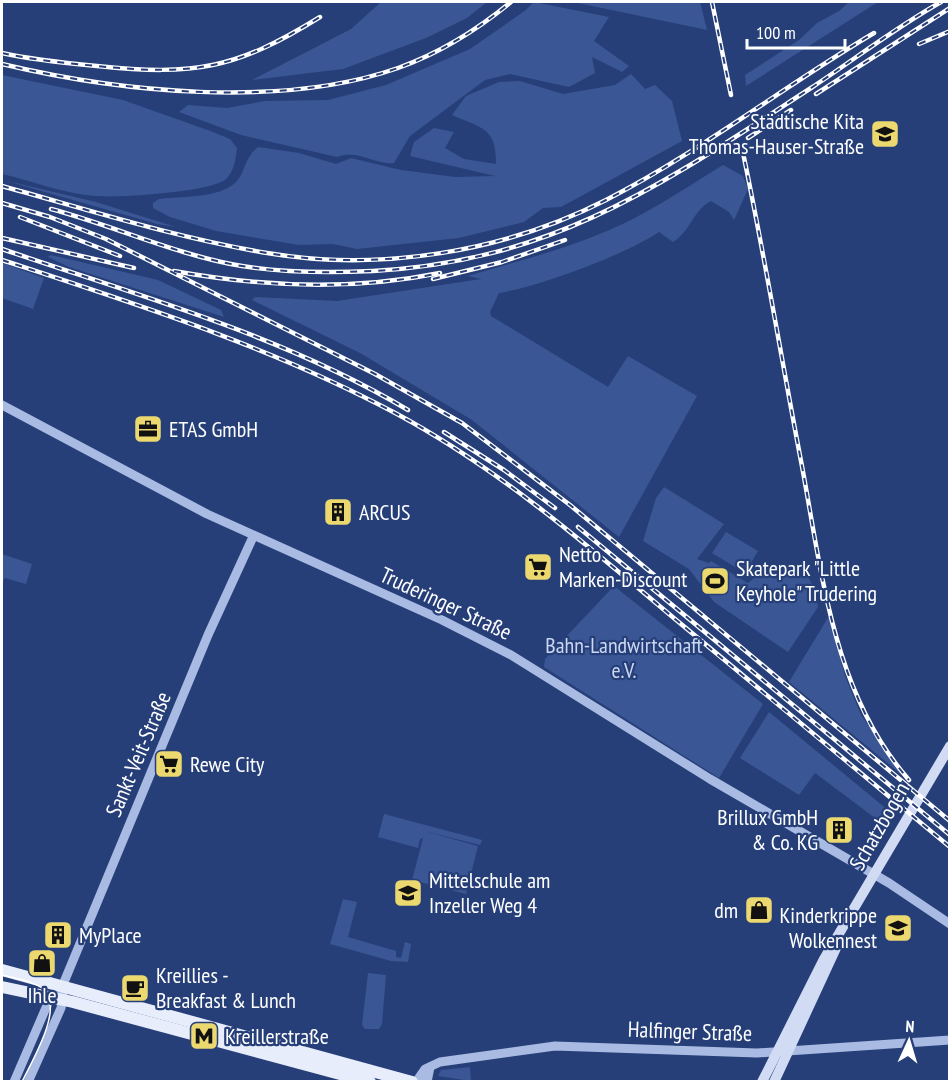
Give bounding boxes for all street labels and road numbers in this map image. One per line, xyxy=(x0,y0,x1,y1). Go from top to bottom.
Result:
street label: Truderinger Straße xyxy=(376,560,516,646)
street label: Sankt-Veit-Straße xyxy=(99,687,177,821)
street label: Schatzbogen xyxy=(843,777,915,875)
street label: Halfinger Straße xyxy=(627,1015,753,1047)

